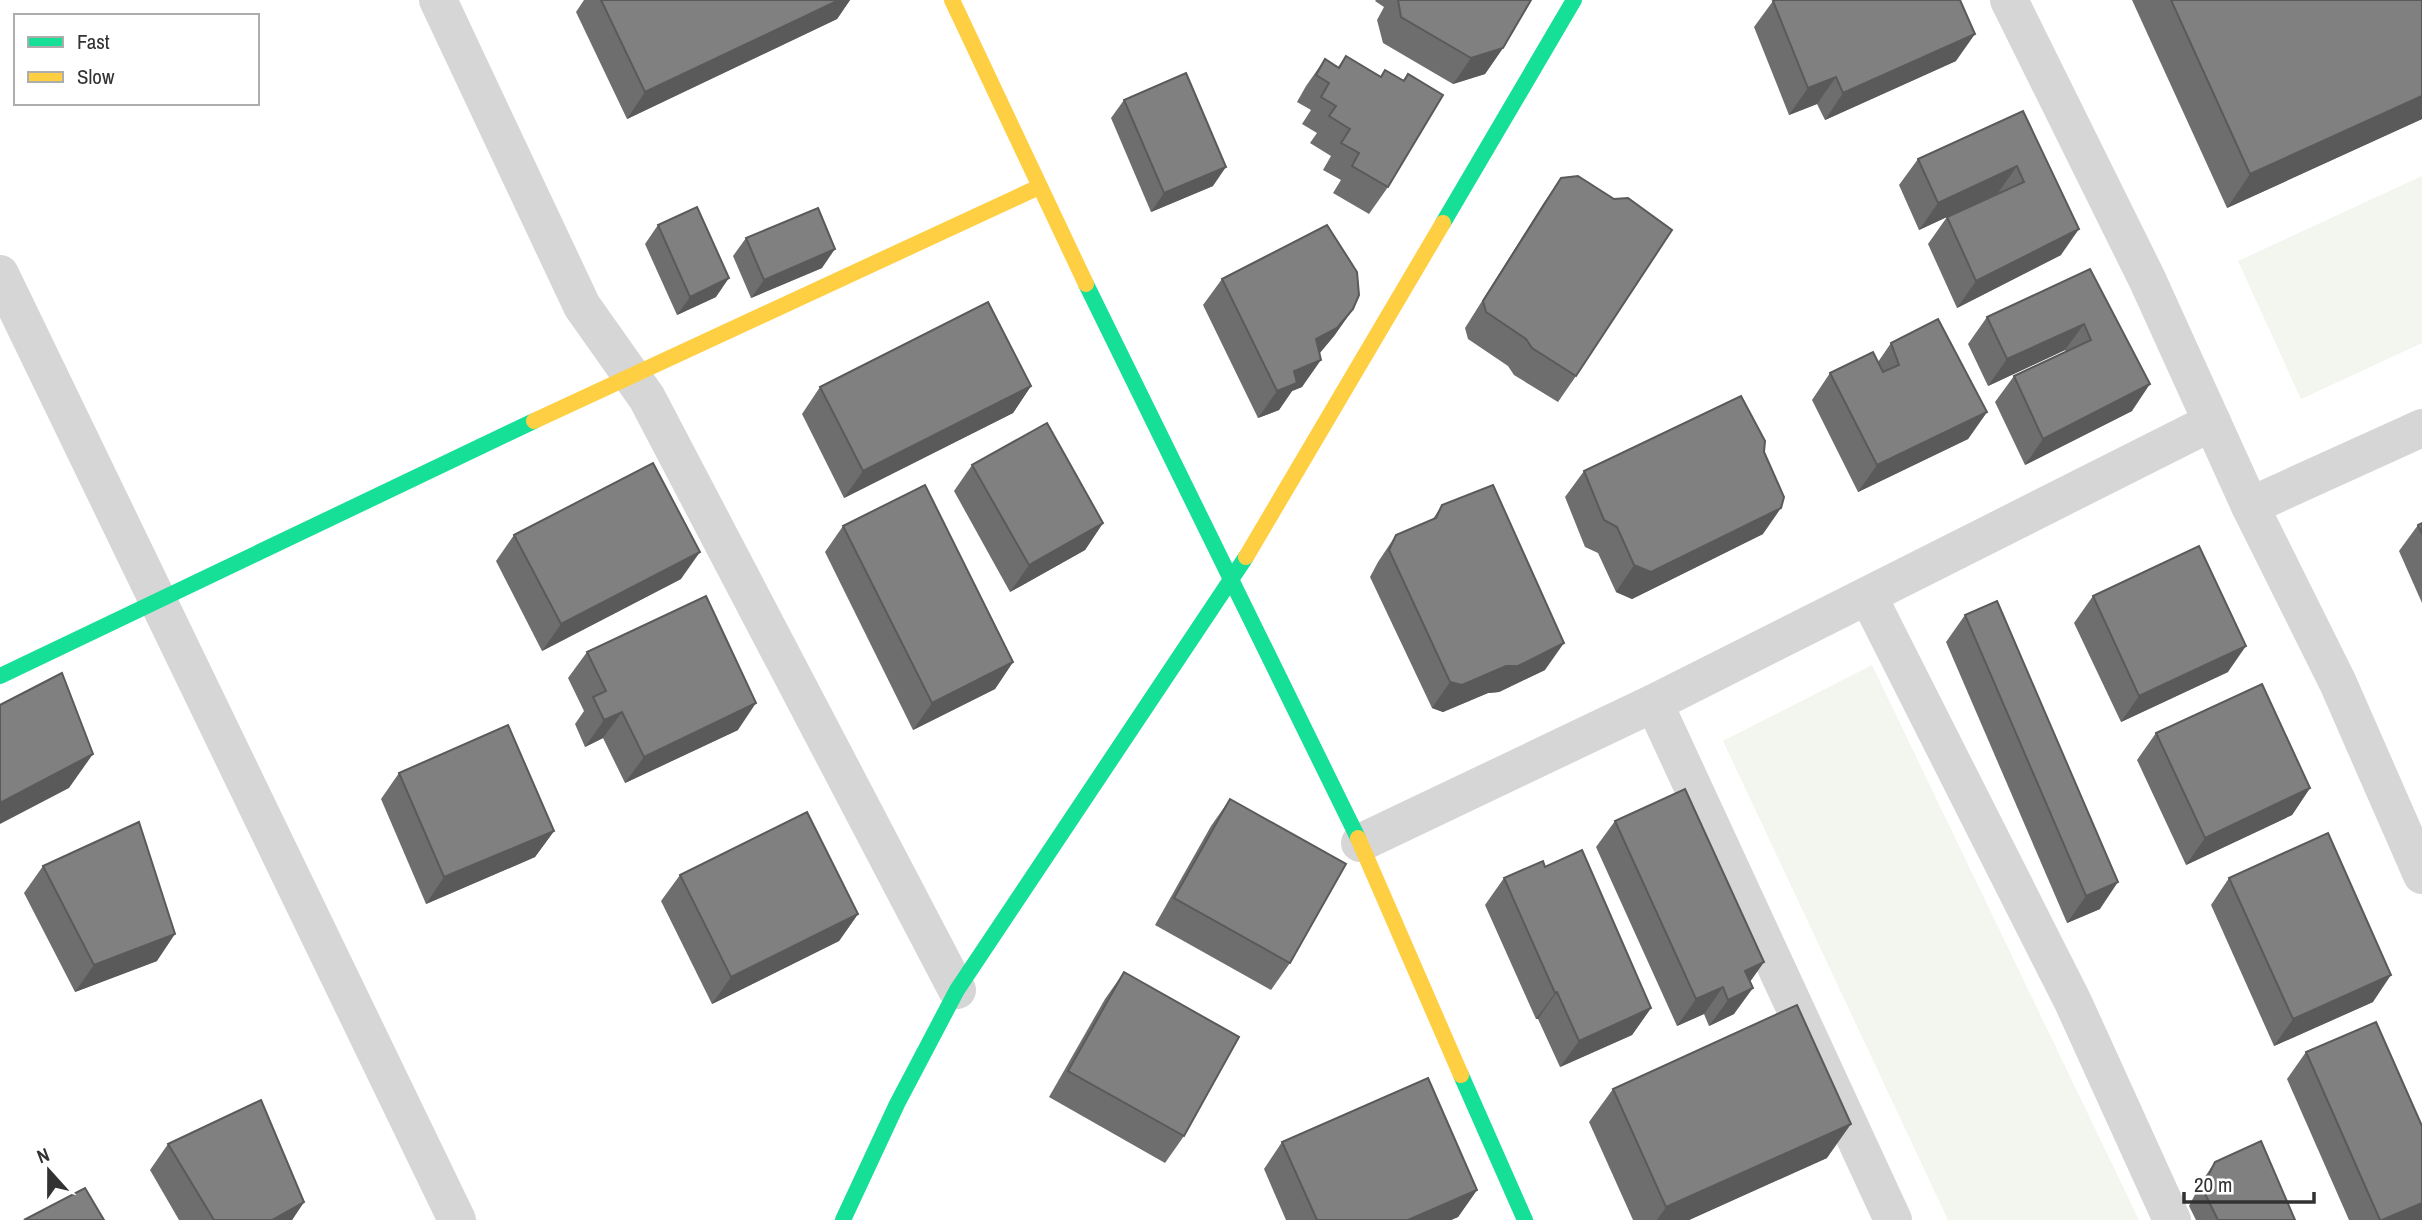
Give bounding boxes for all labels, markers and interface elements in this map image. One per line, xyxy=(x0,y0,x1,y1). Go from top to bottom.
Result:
legend xyxy=(14,14,259,105)
text: Fast xyxy=(77,27,110,56)
text: Slow xyxy=(77,62,115,91)
north arrow xyxy=(14,1136,84,1206)
text: N xyxy=(33,1141,53,1169)
scale bar xyxy=(2184,1160,2314,1204)
text: 20 m xyxy=(2194,1170,2232,1199)

